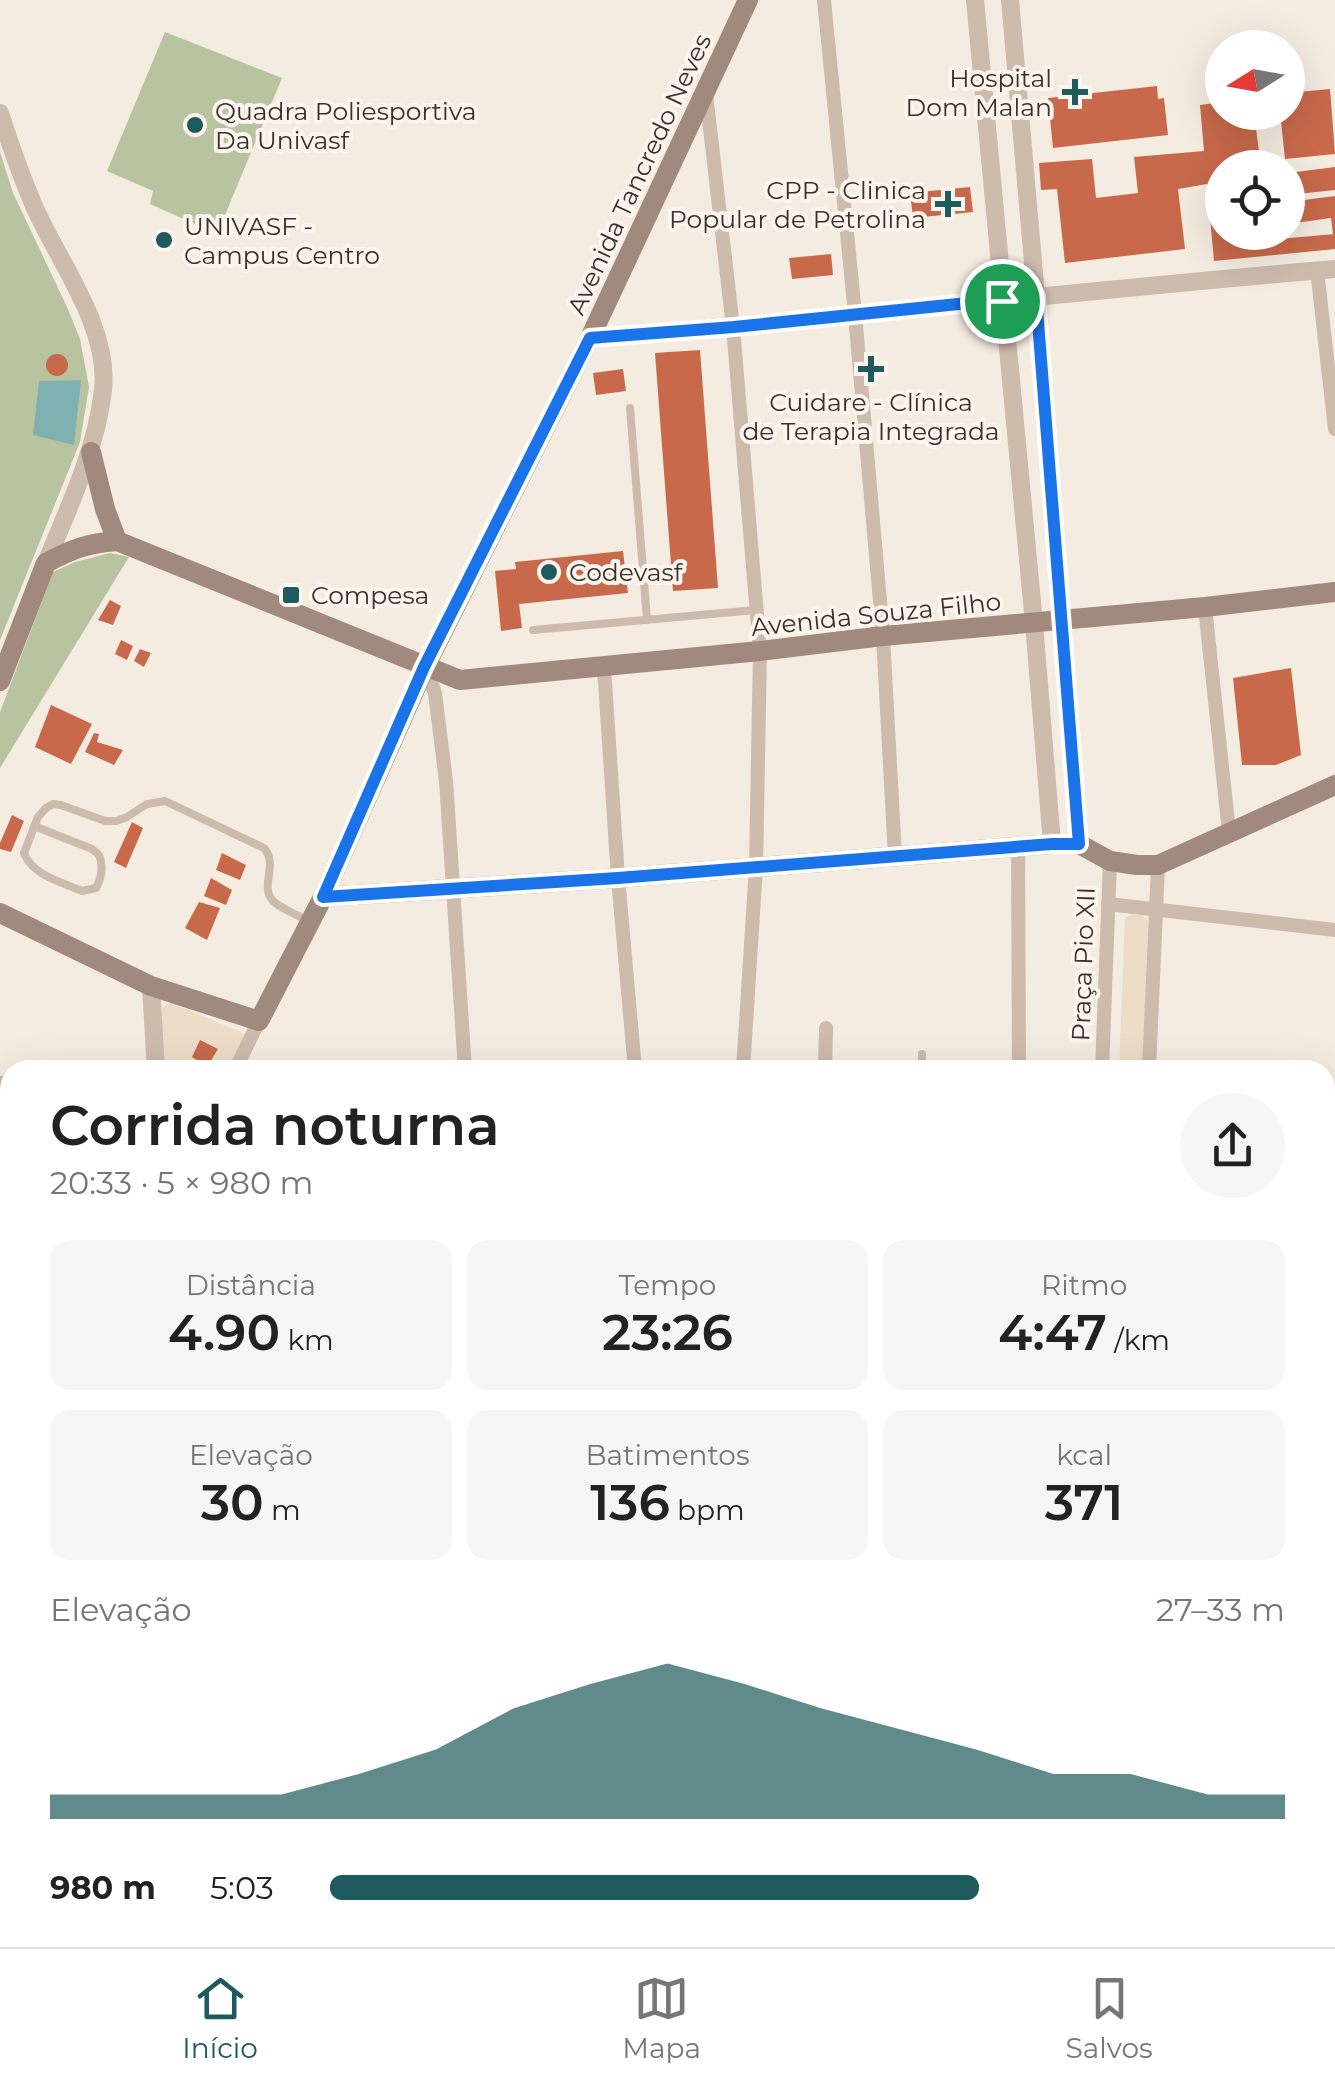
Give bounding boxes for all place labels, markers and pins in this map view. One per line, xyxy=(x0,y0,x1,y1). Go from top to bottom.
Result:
place label: Hospital Dom Malan xyxy=(906,63,1052,122)
marker: Hospital Dom Malan xyxy=(1062,79,1088,105)
place label: Quadra Poliesportiva Da Univasf xyxy=(215,96,477,155)
marker: Quadra Poliesportiva Da Univasf xyxy=(184,114,206,136)
place label: CPP - Clinica Popular de Petrolina xyxy=(669,175,926,234)
marker: CPP - Clinica Popular de Petrolina xyxy=(935,191,961,217)
place label: UNIVASF - Campus Centro xyxy=(184,211,380,270)
marker: UNIVASF - Campus Centro xyxy=(153,229,175,251)
pin xyxy=(960,259,1045,344)
marker: Cuidare - Clínica de Terapia Integrada xyxy=(858,356,884,382)
place label: Cuidare - Clínica de Terapia Integrada xyxy=(742,387,1000,446)
place label: Codevasf xyxy=(569,557,684,587)
marker: Codevasf xyxy=(538,561,560,583)
place label: Compesa xyxy=(311,580,429,610)
marker: Compesa xyxy=(280,584,302,606)

